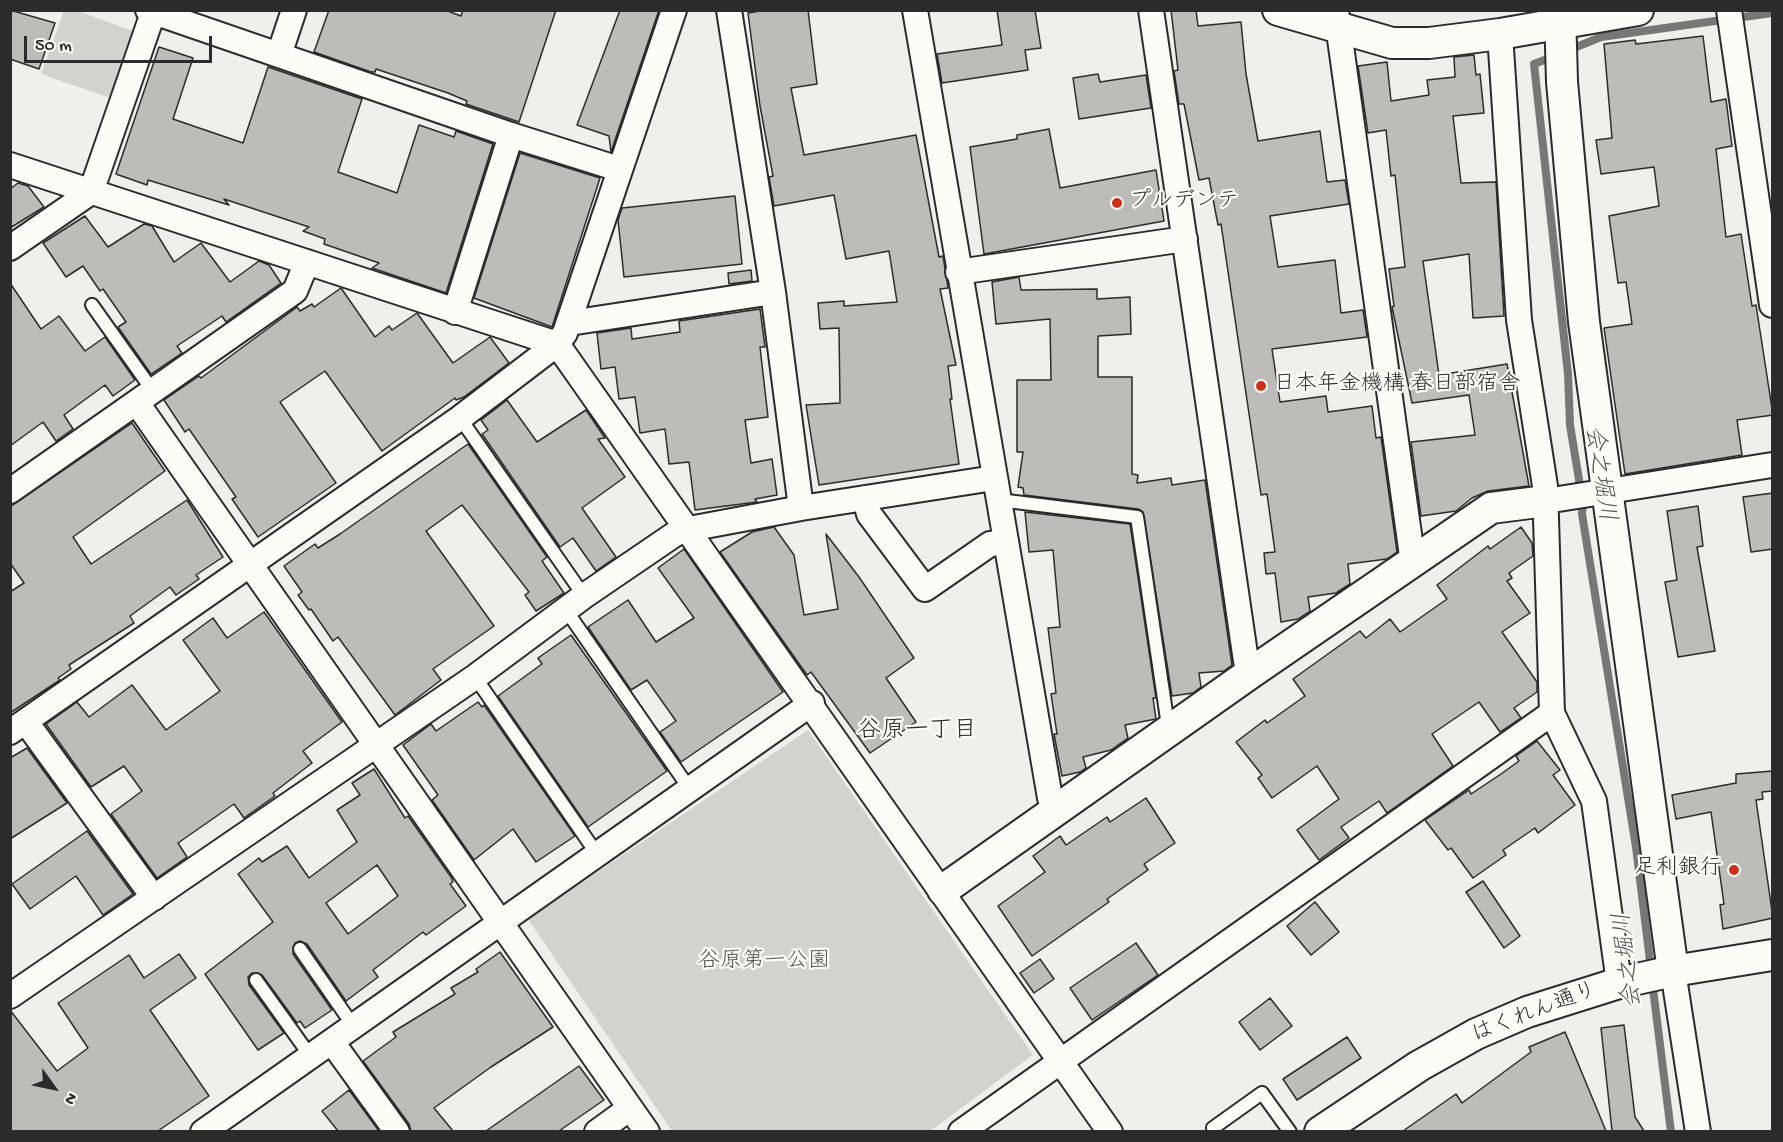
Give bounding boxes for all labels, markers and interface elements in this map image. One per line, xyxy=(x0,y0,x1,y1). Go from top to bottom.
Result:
scale bar xyxy=(27,24,214,62)
text: 50 m xyxy=(35,36,72,57)
place label: プルデンテ xyxy=(1129,190,1239,216)
marker: プルデンテ xyxy=(1110,196,1124,210)
place label: 日本年金機構 春日部宿舎 xyxy=(1273,373,1520,399)
marker: 日本年金機構 春日部宿舎 xyxy=(1254,379,1268,393)
water label: 会之堀川 xyxy=(1576,424,1620,524)
district label: 谷原一丁目 xyxy=(857,718,977,746)
place label: 足利銀行 xyxy=(1634,857,1722,883)
marker: 足利銀行 xyxy=(1727,863,1741,877)
water label: 会之堀川 xyxy=(1610,911,1650,1009)
park label: 谷原第一公園 xyxy=(698,950,830,976)
street label: はくれん通り xyxy=(1469,978,1601,1050)
north arrow xyxy=(24,1058,84,1118)
text: N xyxy=(59,1089,80,1108)

